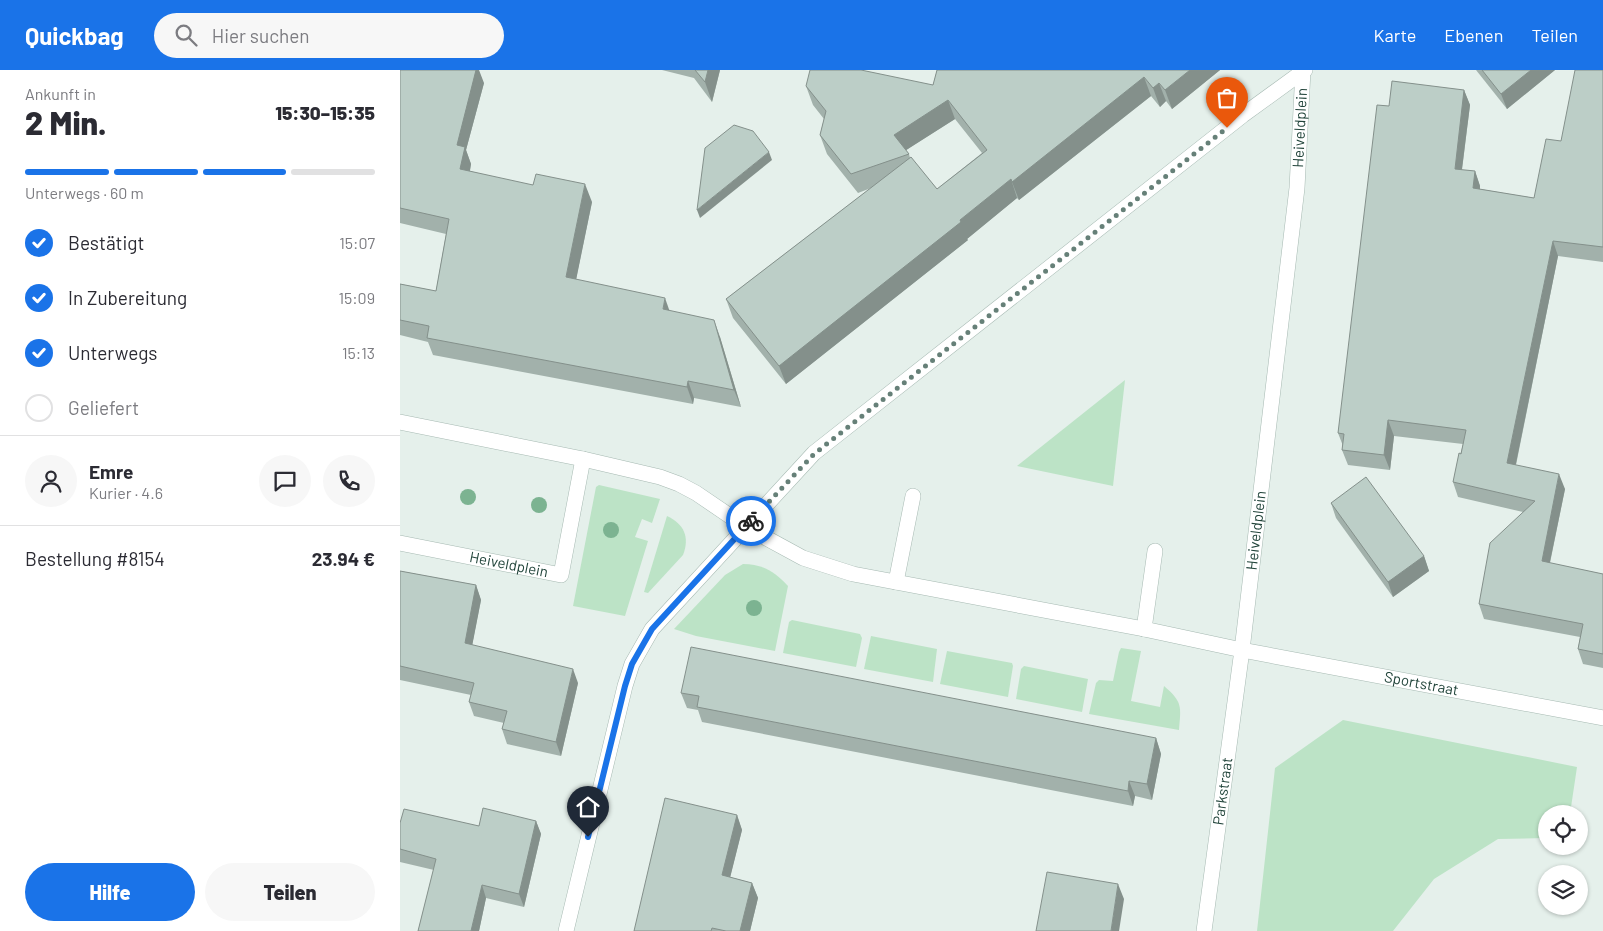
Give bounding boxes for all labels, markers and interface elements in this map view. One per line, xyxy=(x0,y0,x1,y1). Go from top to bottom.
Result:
search box xyxy=(154,13,504,58)
text: Quickbag xyxy=(25,21,124,50)
icon: search xyxy=(172,21,200,49)
text: Hier suchen xyxy=(212,24,310,47)
text: Karte xyxy=(1373,24,1416,46)
text: Ebenen xyxy=(1444,24,1503,46)
text: Teilen xyxy=(1531,24,1578,46)
pin xyxy=(1206,77,1248,128)
text: Ankunft in xyxy=(25,84,96,103)
icon: bag xyxy=(1213,84,1241,112)
street label: Heiveldplein xyxy=(1288,88,1310,168)
text: 15:30–15:35 xyxy=(275,101,375,124)
text: 2 Min. xyxy=(25,103,107,141)
text: Unterwegs · 60 m xyxy=(25,183,144,202)
icon: check xyxy=(25,229,53,257)
text: Bestätigt xyxy=(68,231,144,254)
text: 15:07 xyxy=(339,233,375,252)
icon: check xyxy=(25,284,53,312)
text: In Zubereitung xyxy=(68,286,187,309)
text: 15:09 xyxy=(338,288,375,307)
icon: check xyxy=(25,339,53,367)
text: Unterwegs xyxy=(68,341,157,364)
text: 15:13 xyxy=(342,343,375,362)
text: Geliefert xyxy=(68,396,139,419)
button: person xyxy=(25,455,77,507)
button: chat xyxy=(259,455,311,507)
button: phone xyxy=(323,455,375,507)
text: Emre xyxy=(89,460,133,483)
text: Kurier · 4.6 xyxy=(89,483,163,502)
street label: Heiveldplein xyxy=(1242,490,1269,571)
courier xyxy=(726,496,776,546)
icon: bike xyxy=(737,507,765,535)
text: Bestellung #8154 xyxy=(25,547,165,570)
text: 23.94 € xyxy=(312,547,375,570)
street label: Heiveldplein xyxy=(468,547,550,580)
street label: Sportstraat xyxy=(1383,667,1460,699)
street label: Parkstraat xyxy=(1208,756,1235,826)
pin xyxy=(567,786,609,837)
icon: home xyxy=(574,793,602,821)
map controls xyxy=(1538,805,1588,915)
button: locate xyxy=(1538,805,1588,855)
button: Hilfe xyxy=(25,863,195,921)
button: Teilen xyxy=(205,863,375,921)
button: layers xyxy=(1538,865,1588,915)

